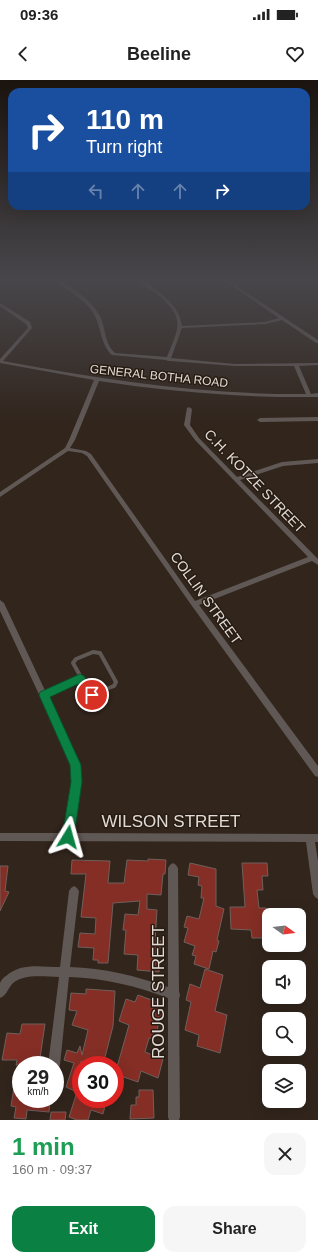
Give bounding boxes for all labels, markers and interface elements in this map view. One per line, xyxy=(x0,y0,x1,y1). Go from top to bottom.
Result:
text: 09:36 xyxy=(20,6,58,23)
icon: back xyxy=(12,43,34,65)
icon: heart xyxy=(284,43,306,65)
text: Beeline xyxy=(127,44,191,64)
icon: right xyxy=(20,104,72,156)
text: 110 m xyxy=(86,104,164,135)
text: Turn right xyxy=(86,137,162,157)
icon: left xyxy=(85,180,107,202)
icon: ahead xyxy=(127,180,149,202)
icon: ahead xyxy=(169,180,191,202)
icon: right xyxy=(211,180,233,202)
street label: GENERAL BOTHA ROAD xyxy=(89,362,229,390)
street label: C.H. KOTZE STREET xyxy=(201,426,309,536)
street label: COLLIN STREET xyxy=(167,549,245,647)
pin xyxy=(75,678,109,712)
icon: arrive xyxy=(81,684,103,706)
street label: WILSON STREET xyxy=(102,812,240,831)
position arrow xyxy=(47,816,89,858)
north arrow xyxy=(262,908,306,952)
map controls xyxy=(262,908,306,1108)
street label: ROUGE STREET xyxy=(149,925,168,1059)
button: sound xyxy=(262,960,306,1004)
button: search xyxy=(262,1012,306,1056)
speed limit sign: 30 xyxy=(72,1056,124,1108)
button: layers xyxy=(262,1064,306,1108)
text: 29 xyxy=(27,1066,49,1088)
text: km/h xyxy=(27,1086,49,1097)
text: 1 min xyxy=(12,1133,75,1160)
button: close xyxy=(264,1133,306,1175)
text: 160 m · 09:37 xyxy=(12,1162,92,1177)
button: Exit xyxy=(12,1206,155,1252)
button: Share xyxy=(163,1206,306,1252)

